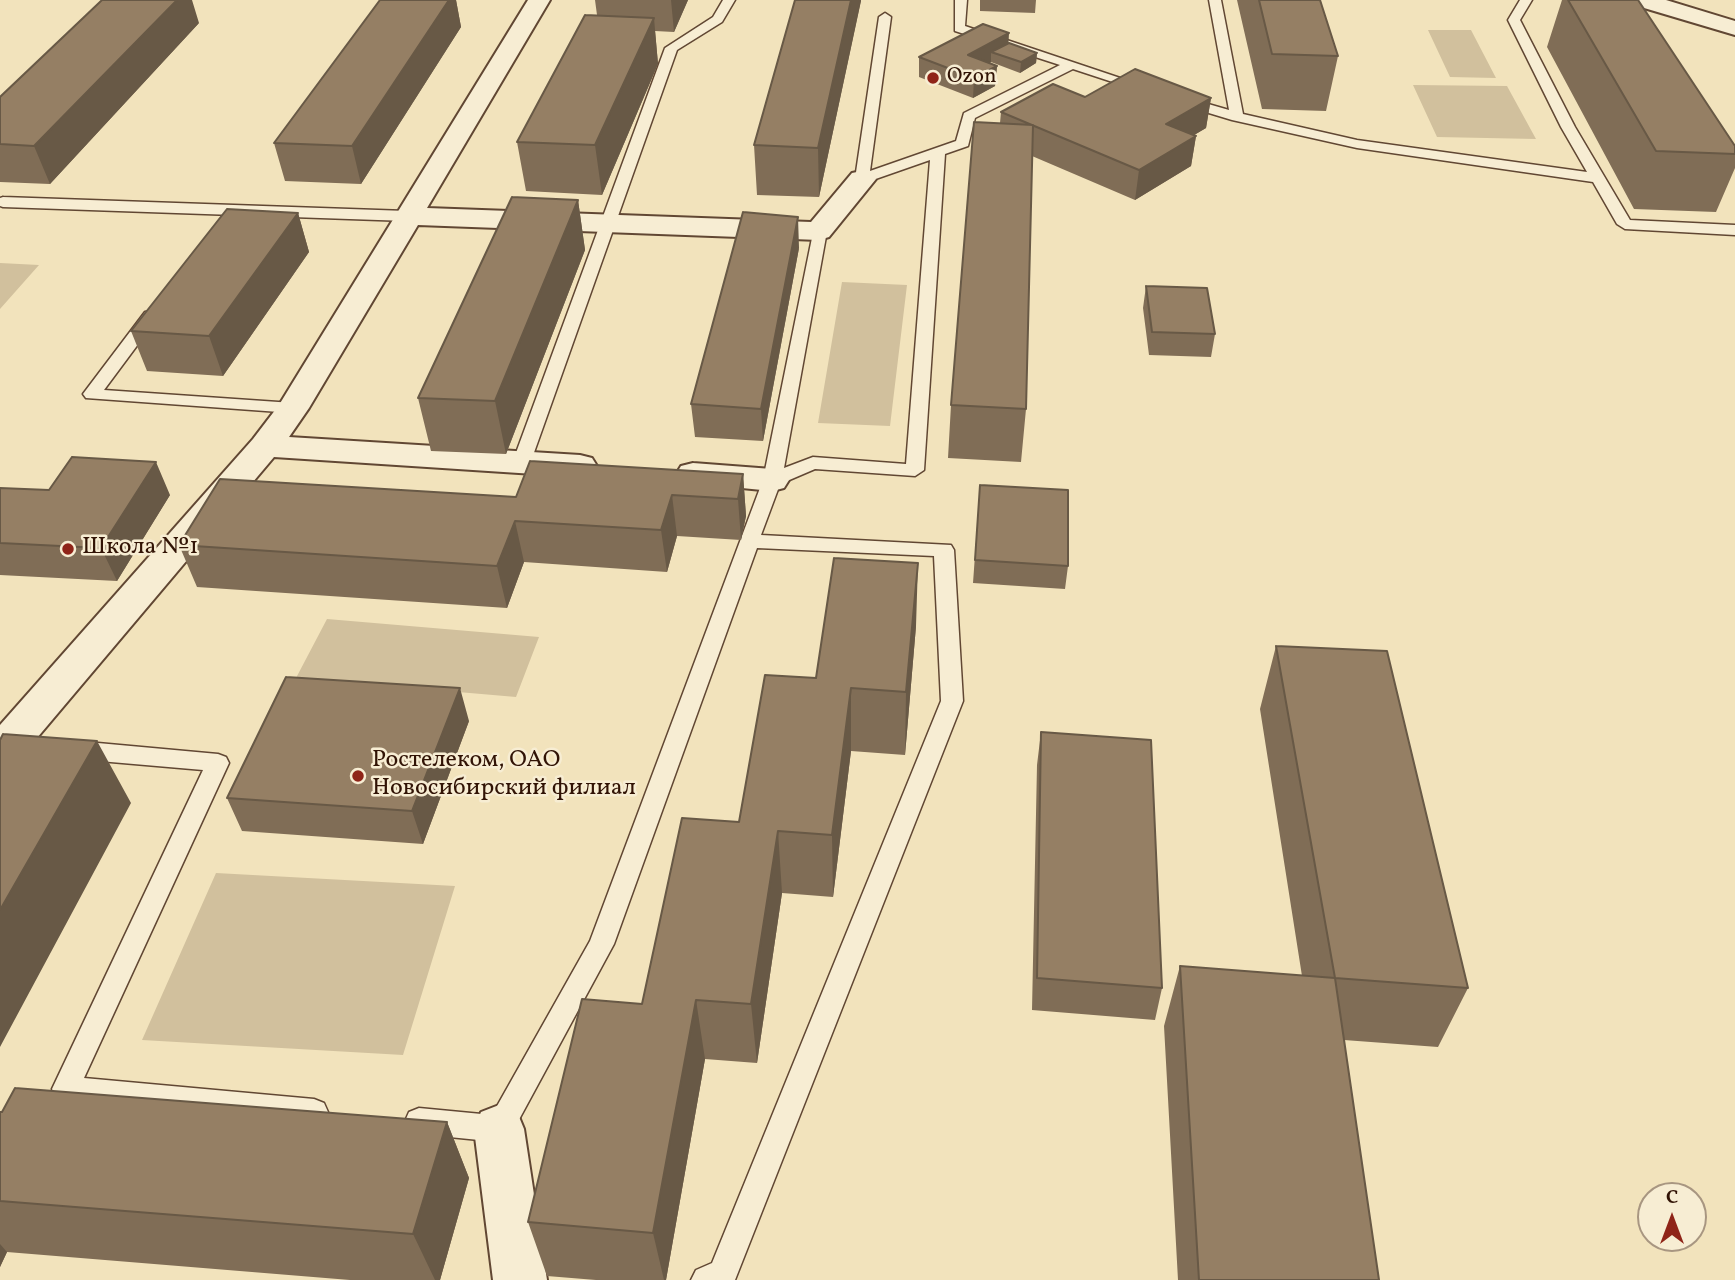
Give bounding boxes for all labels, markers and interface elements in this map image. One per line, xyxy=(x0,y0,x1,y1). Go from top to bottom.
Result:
place label: Ozon xyxy=(947,65,997,91)
marker: Ozon xyxy=(925,70,941,86)
place label: Школа №1 xyxy=(82,535,199,563)
marker: Школа №1 xyxy=(60,541,76,557)
place label: Ростелеком, ОАО Новосибирский филиал xyxy=(372,748,636,804)
marker: Ростелеком, ОАО Новосибирский филиал xyxy=(350,768,366,784)
north arrow xyxy=(1637,1182,1707,1252)
text: С xyxy=(1666,1185,1678,1211)

